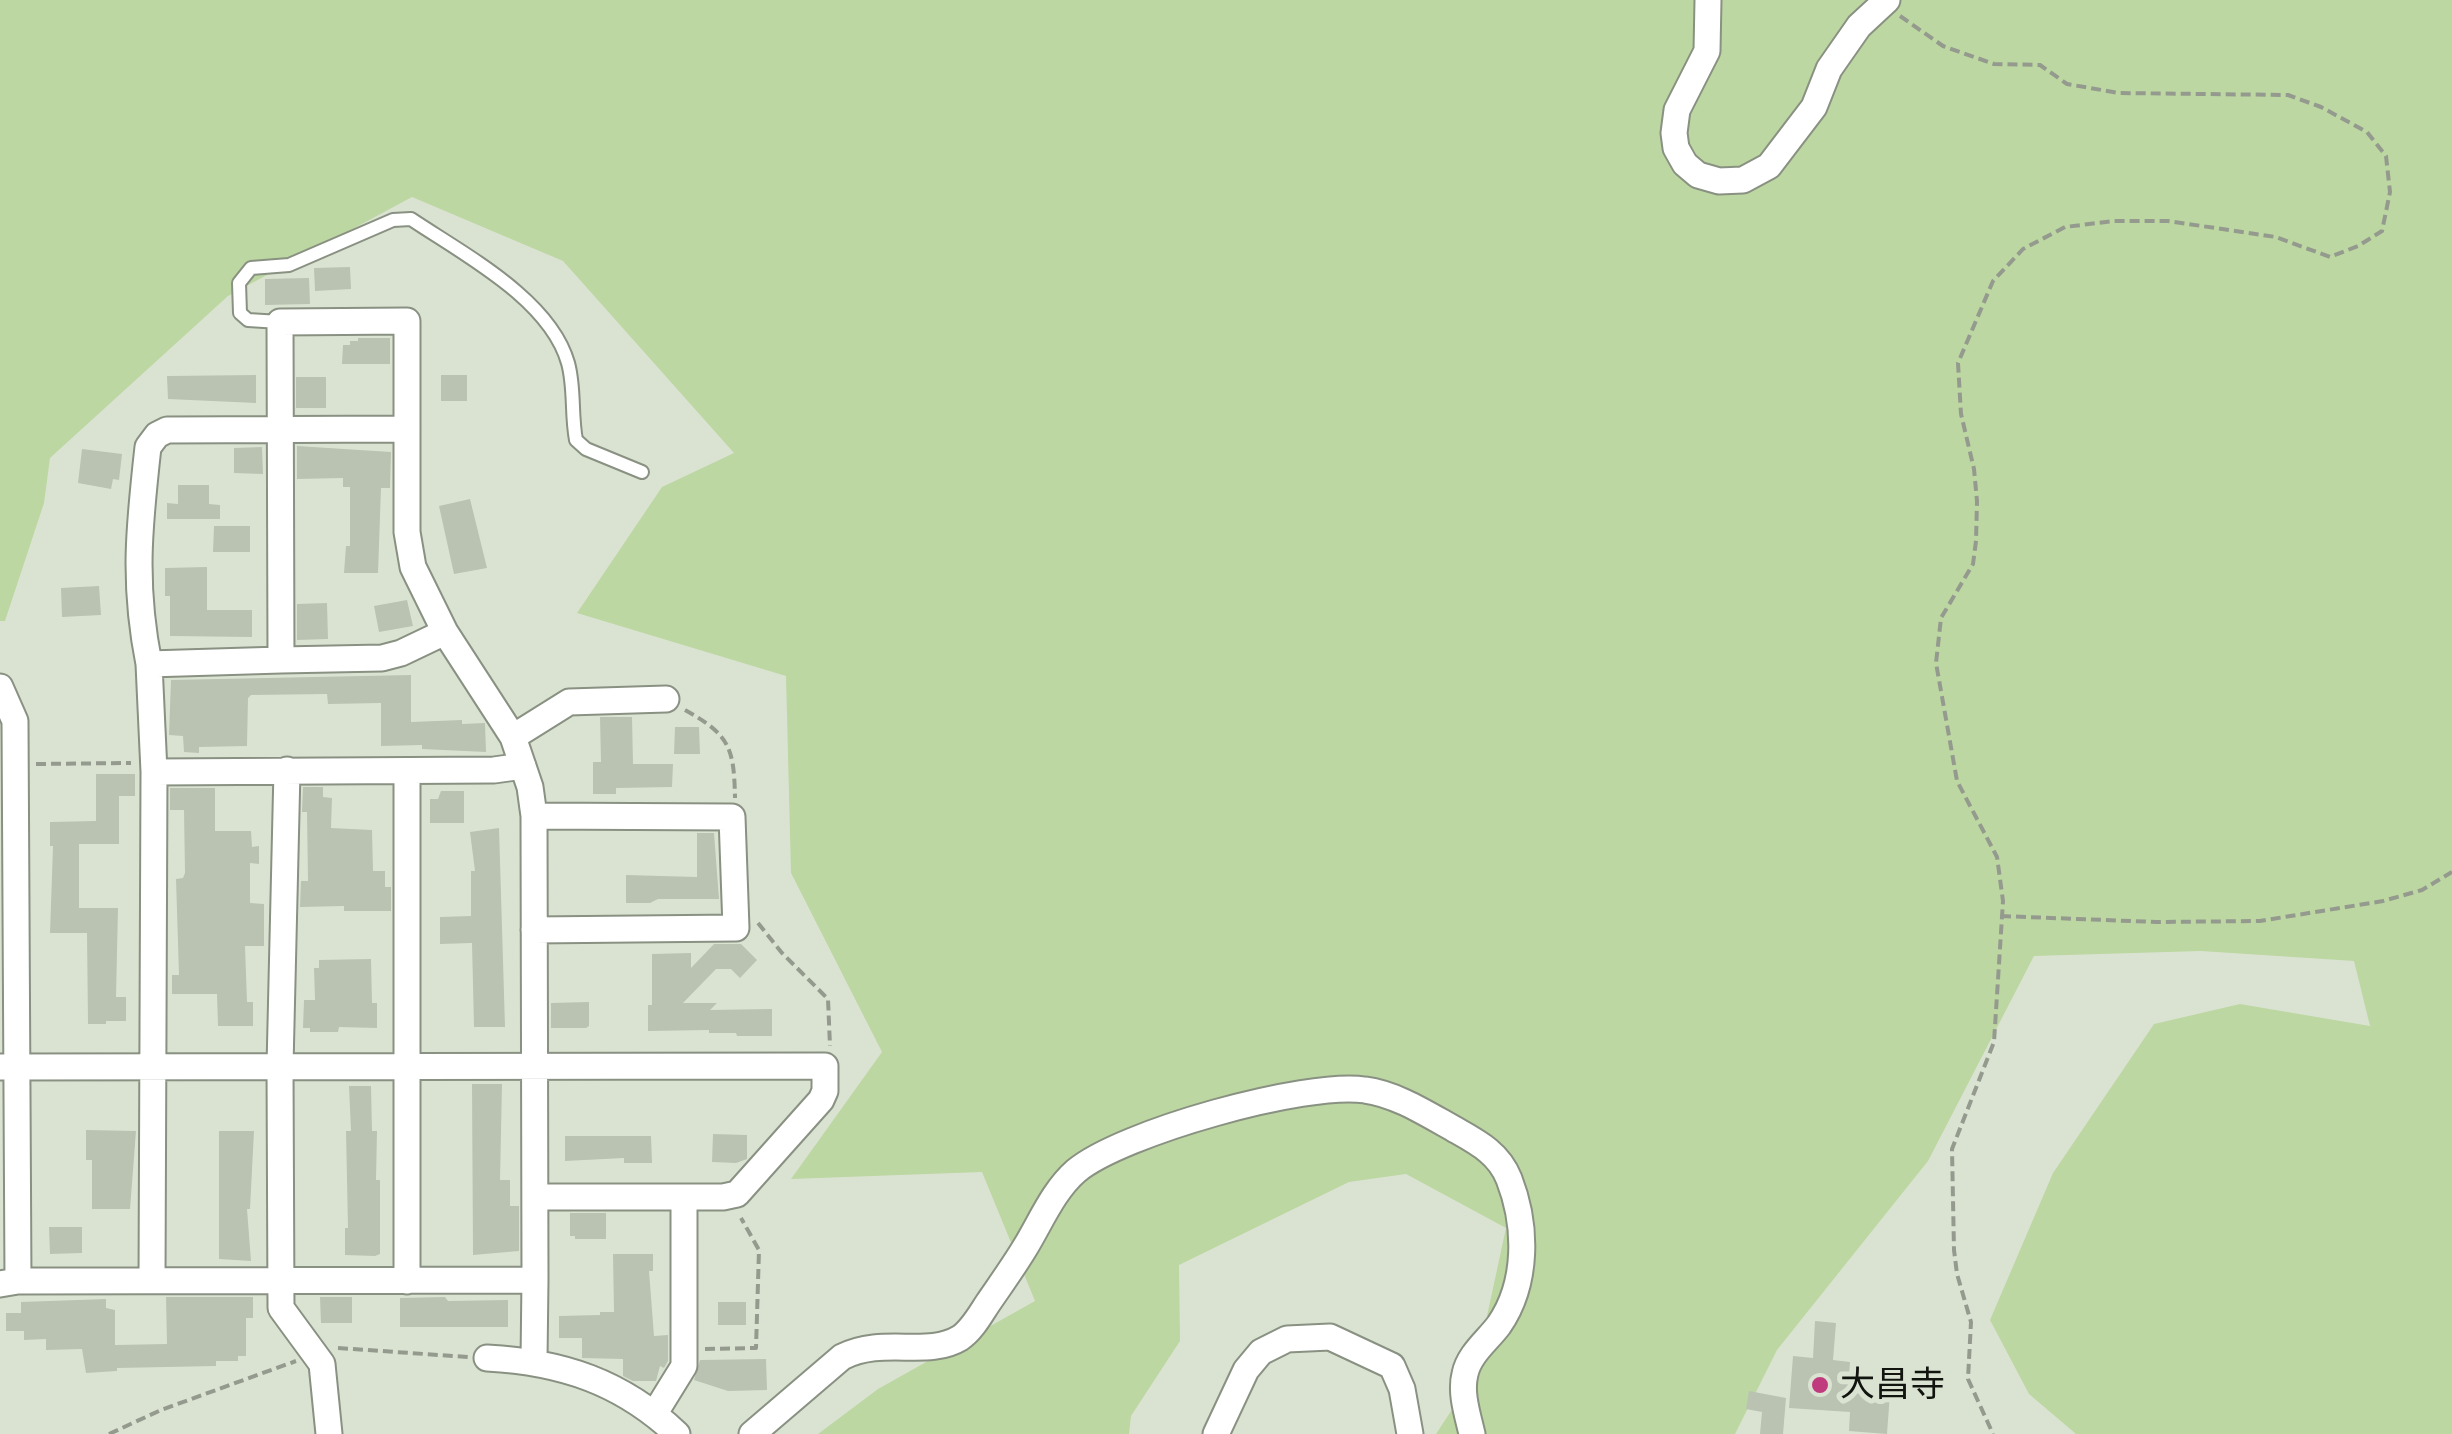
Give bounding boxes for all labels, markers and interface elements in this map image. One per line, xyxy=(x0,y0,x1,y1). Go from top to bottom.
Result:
place label: 大昌寺 xyxy=(1840,1364,1945,1406)
marker: 大昌寺 xyxy=(1809,1374,1831,1396)

